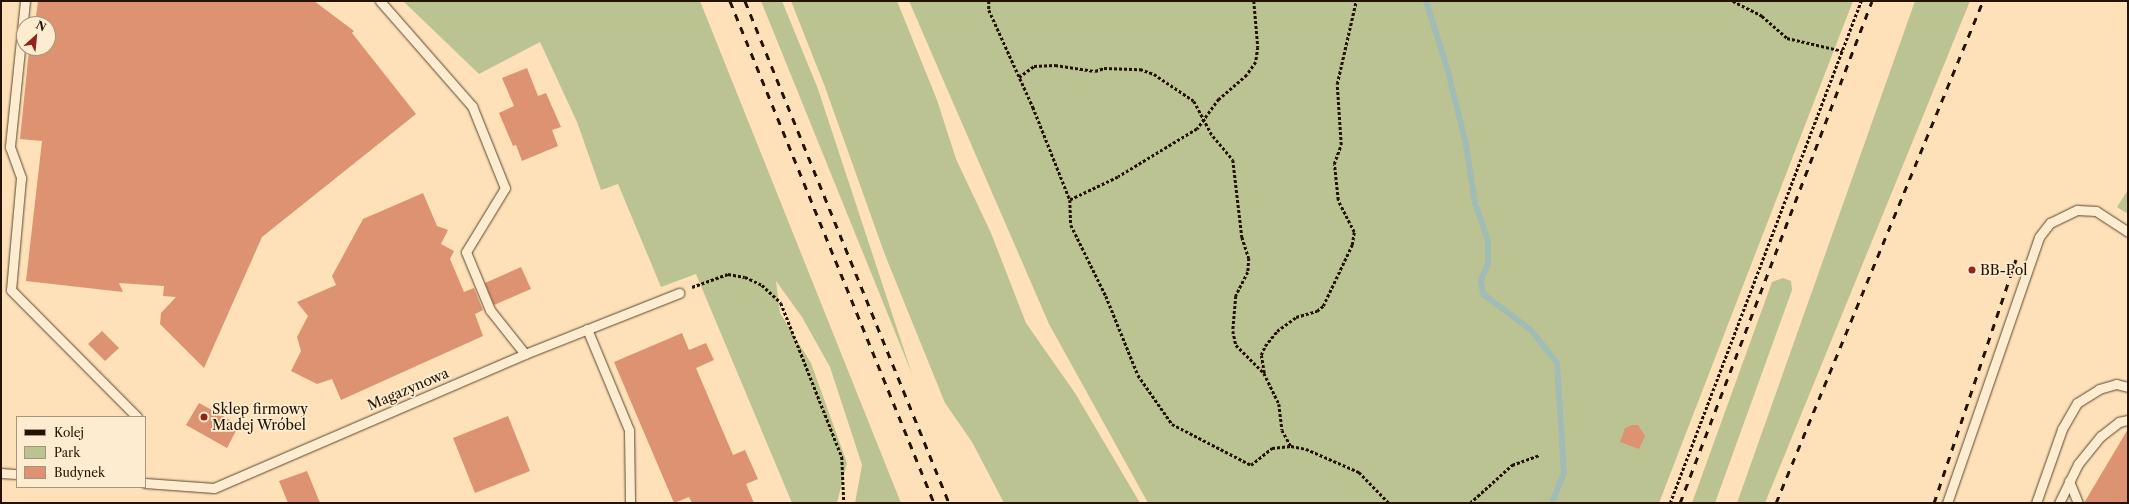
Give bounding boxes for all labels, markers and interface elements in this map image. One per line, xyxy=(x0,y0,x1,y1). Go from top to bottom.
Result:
north arrow xyxy=(16,16,56,56)
text: N xyxy=(34,18,48,35)
place label: BB-Pol xyxy=(1980,262,2027,278)
marker: BB-Pol xyxy=(1967,265,1977,275)
street label: Magazynowa xyxy=(365,364,451,414)
place label: Sklep firmowy Madej Wróbel xyxy=(212,401,308,434)
marker: Sklep firmowy Madej Wróbel xyxy=(199,412,209,422)
legend xyxy=(16,416,146,488)
text: Kolej xyxy=(54,425,84,440)
text: Park xyxy=(54,445,80,460)
text: Budynek xyxy=(54,465,105,480)

